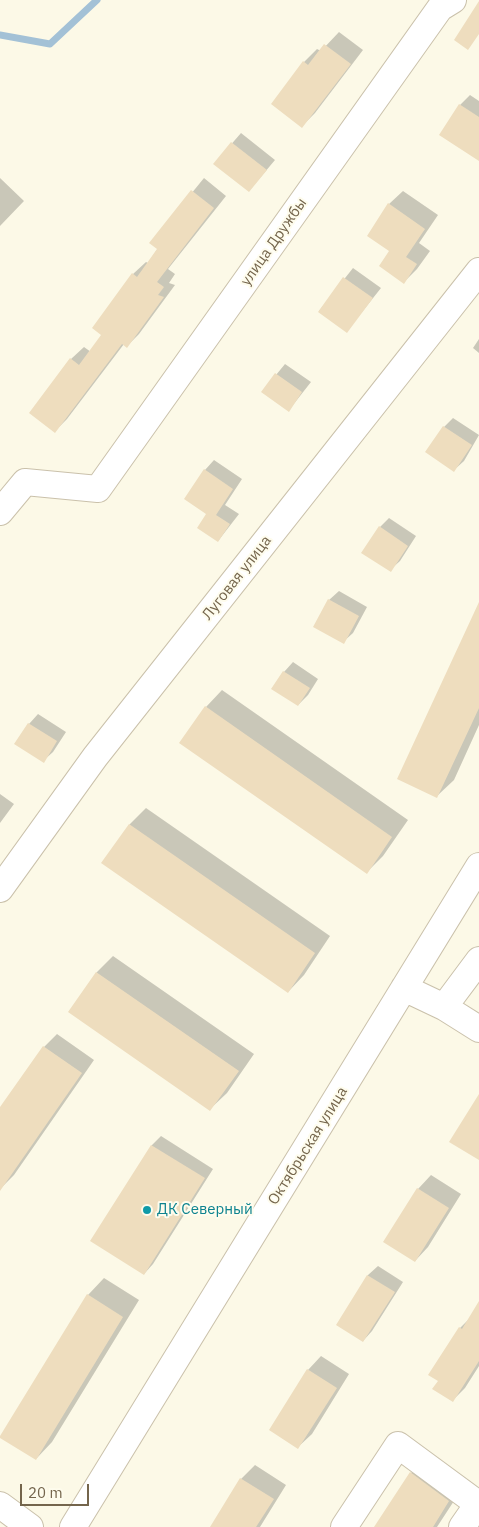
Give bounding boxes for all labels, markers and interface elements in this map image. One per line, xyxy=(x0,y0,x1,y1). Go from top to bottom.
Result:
street label: улица Дружбы xyxy=(237,195,311,289)
street label: Луговая улица xyxy=(199,532,275,624)
street label: Октябрьская улица xyxy=(264,1084,352,1208)
place label: ДК Северный xyxy=(157,1201,253,1219)
marker: ДК Северный xyxy=(141,1204,153,1216)
scale bar xyxy=(22,1474,91,1506)
text: 20 m xyxy=(28,1483,63,1502)

